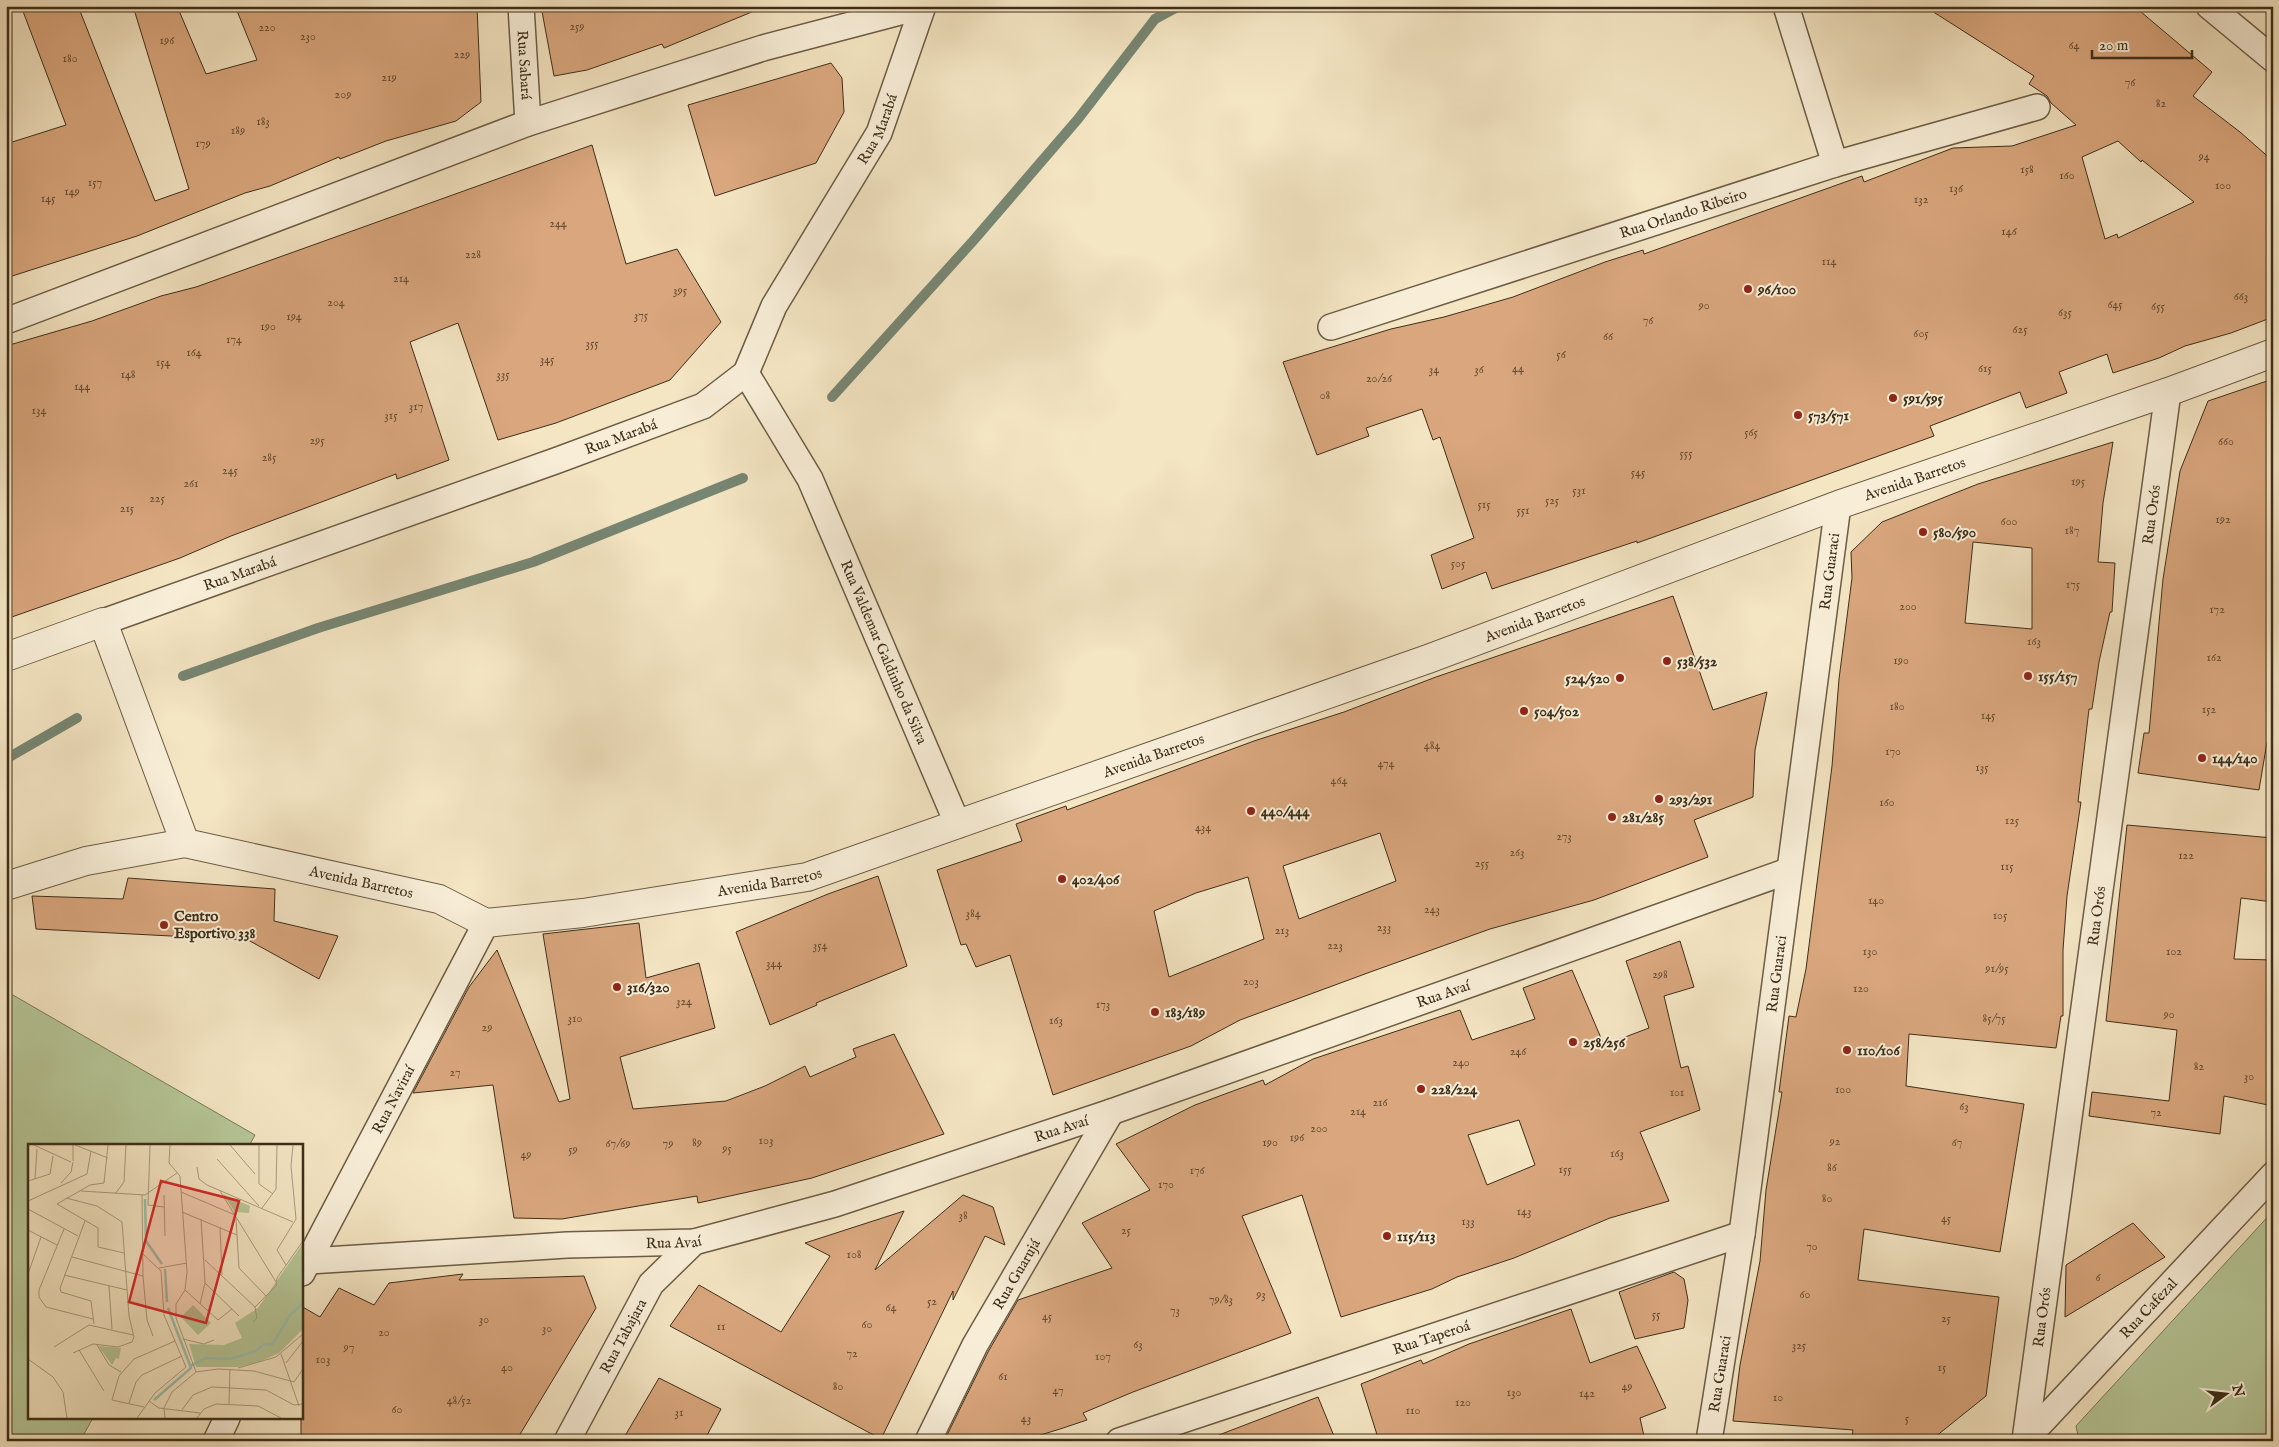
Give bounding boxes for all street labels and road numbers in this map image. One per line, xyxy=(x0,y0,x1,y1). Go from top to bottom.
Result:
street label: Rua Sabará xyxy=(513,30,536,101)
street label: Rua Marabá xyxy=(853,91,902,168)
street label: Rua Orlando Ribeiro xyxy=(1617,184,1749,243)
street label: Rua Marabá xyxy=(582,414,660,459)
street label: Avenida Barretos xyxy=(1861,453,1968,505)
street label: Rua Orós xyxy=(2138,483,2165,546)
street label: Rua Guaraci xyxy=(1815,532,1844,611)
street label: Rua Marabá xyxy=(201,551,279,595)
street label: Rua Valdemar Galdinho da Silva xyxy=(836,557,932,747)
street label: Avenida Barretos xyxy=(1481,591,1588,647)
street label: Avenida Barretos xyxy=(1100,729,1207,782)
street label: Avenida Barretos xyxy=(307,861,415,903)
street label: Avenida Barretos xyxy=(715,863,825,901)
street label: Rua Orós xyxy=(2083,885,2110,947)
street label: Rua Guaraci xyxy=(1762,934,1791,1014)
street label: Rua Avaí xyxy=(1414,975,1474,1012)
street label: Rua Naviraí xyxy=(367,1061,419,1137)
street label: Rua Avaí xyxy=(1032,1110,1092,1146)
street label: Rua Avaí xyxy=(645,1231,705,1253)
street label: Rua Guarujá xyxy=(988,1235,1045,1313)
street label: Rua Cafezal xyxy=(2115,1273,2182,1342)
street label: Rua Orós xyxy=(2028,1286,2055,1348)
street label: Rua Tabajara xyxy=(595,1295,651,1377)
street label: Rua Taperoá xyxy=(1390,1315,1473,1359)
street label: Rua Guaraci xyxy=(1704,1334,1735,1414)

